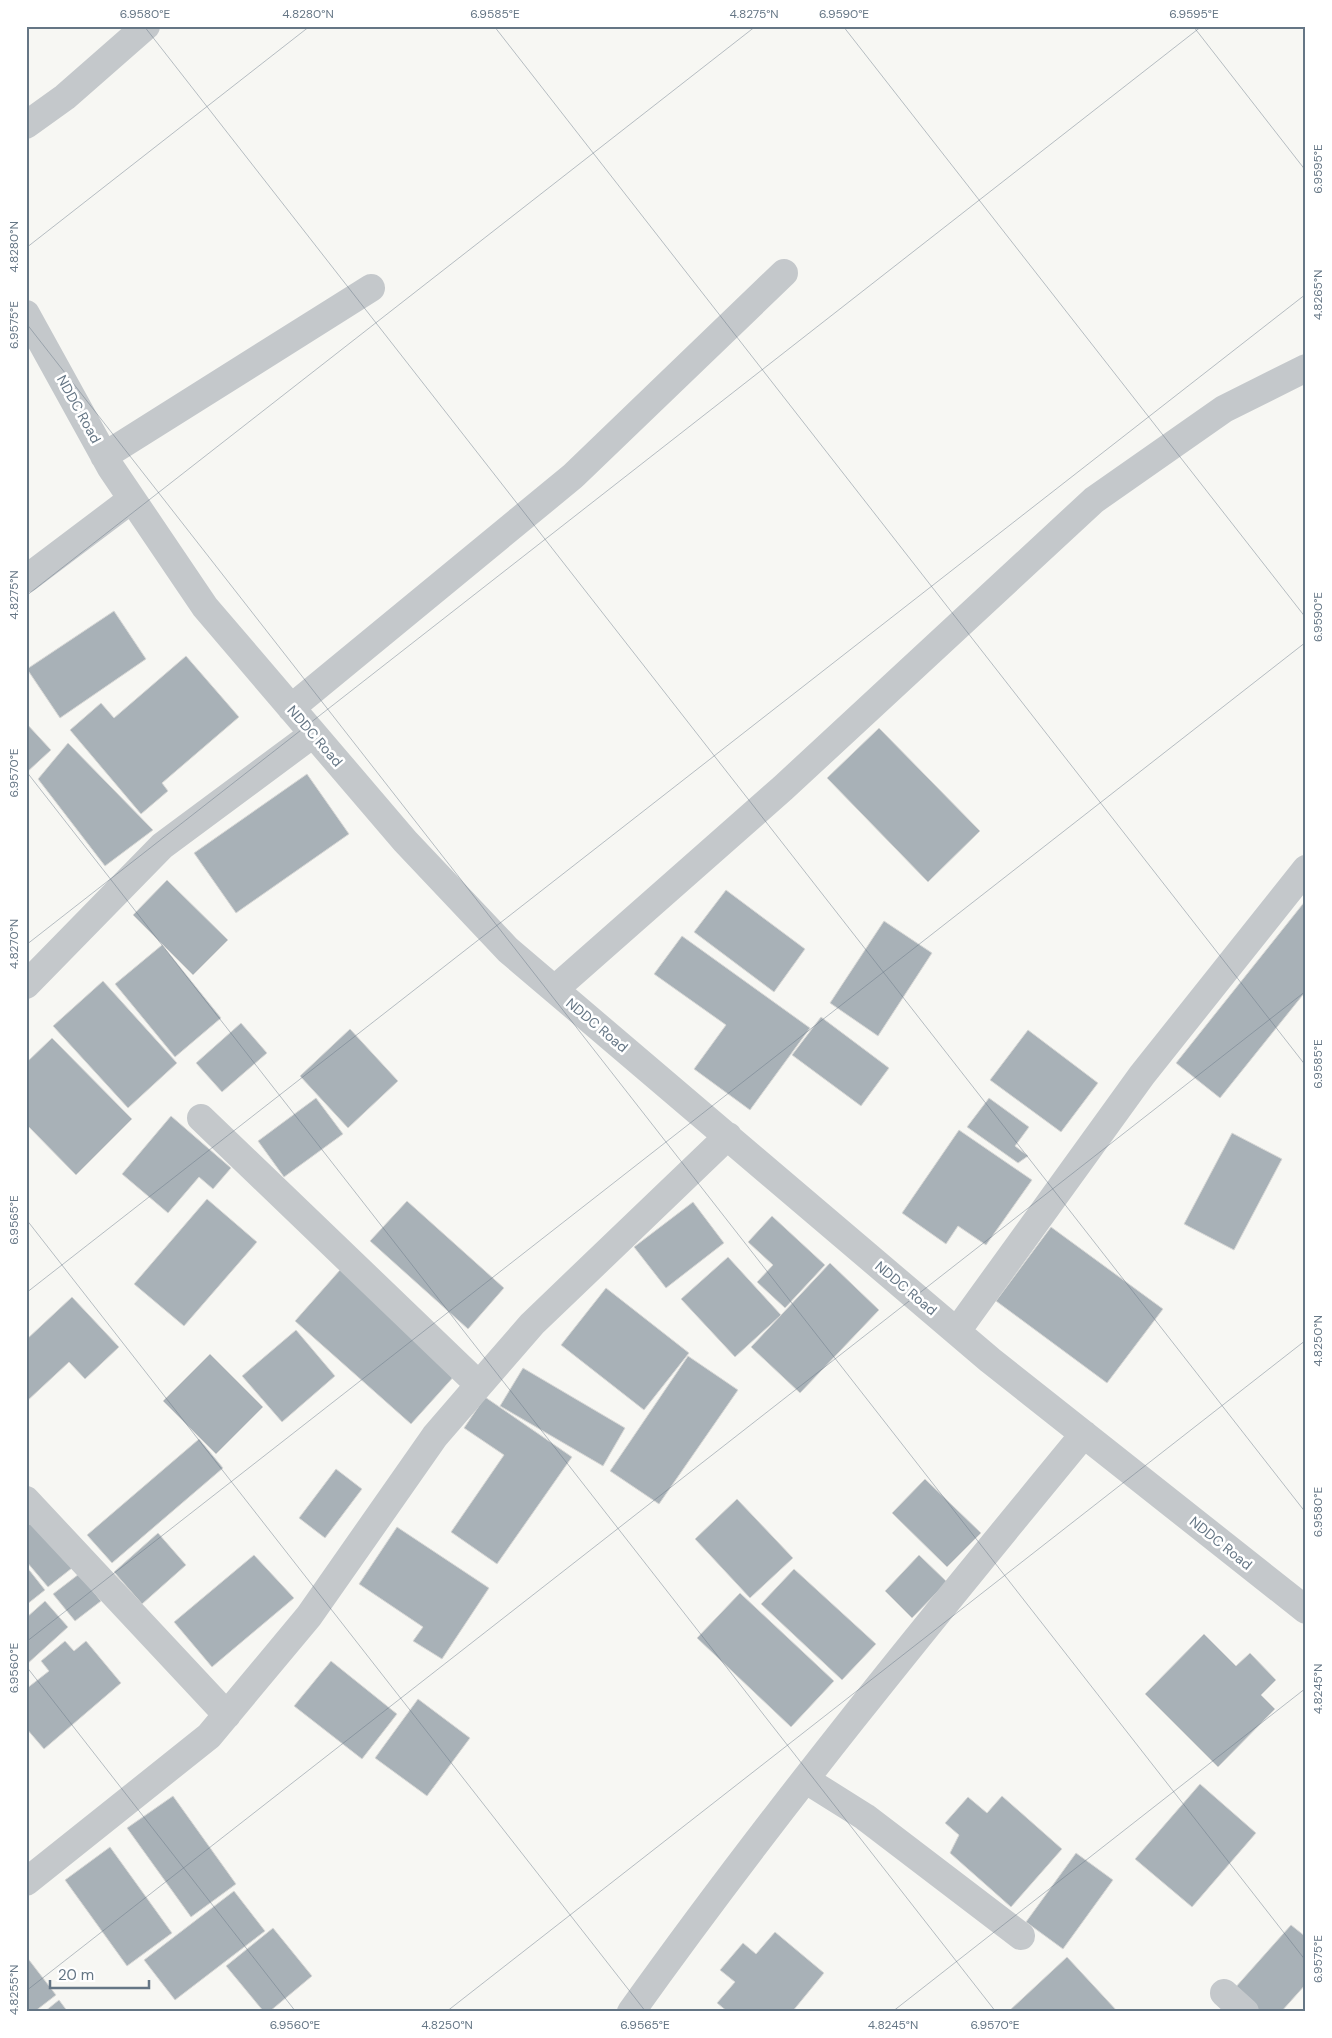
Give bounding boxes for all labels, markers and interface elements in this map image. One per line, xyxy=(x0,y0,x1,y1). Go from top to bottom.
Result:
text: 6.9580°E xyxy=(120,6,170,22)
text: 4.8280°N xyxy=(282,6,334,22)
text: 6.9585°E xyxy=(470,6,520,22)
text: 4.8275°N xyxy=(729,6,779,22)
text: 6.9590°E xyxy=(819,6,869,22)
text: 6.9595°E xyxy=(1169,6,1219,22)
text: 6.9595°E xyxy=(1310,144,1326,194)
text: 4.8280°N xyxy=(6,221,22,273)
text: 4.8265°N xyxy=(1310,270,1326,320)
text: 6.9575°E xyxy=(6,301,22,349)
street label: NDDC Road xyxy=(53,372,105,446)
text: 4.8275°N xyxy=(6,570,22,620)
text: 6.9590°E xyxy=(1310,592,1326,642)
street label: NDDC Road xyxy=(284,702,346,770)
text: 6.9570°E xyxy=(6,748,22,798)
text: 4.8270°N xyxy=(6,919,22,969)
street label: NDDC Road xyxy=(562,994,632,1056)
text: 6.9585°E xyxy=(1310,1039,1326,1089)
text: 6.9565°E xyxy=(6,1195,22,1245)
street label: NDDC Road xyxy=(871,1257,941,1319)
text: 4.8250°N xyxy=(1310,1315,1326,1367)
text: 6.9580°E xyxy=(1310,1487,1326,1537)
street label: NDDC Road xyxy=(1186,1512,1256,1574)
text: 6.9560°E xyxy=(6,1642,22,1693)
text: 4.8245°N xyxy=(1310,1664,1326,1714)
text: 6.9575°E xyxy=(1310,1935,1326,1983)
scale bar xyxy=(50,1958,149,1990)
text: 4.8255°N xyxy=(6,1965,22,2015)
text: 20 m xyxy=(58,1965,94,1985)
text: 6.9560°E xyxy=(270,2017,321,2033)
text: 4.8250°N xyxy=(421,2017,473,2033)
text: 6.9565°E xyxy=(620,2017,670,2033)
text: 4.8245°N xyxy=(868,2017,918,2033)
text: 6.9570°E xyxy=(970,2017,1020,2033)

